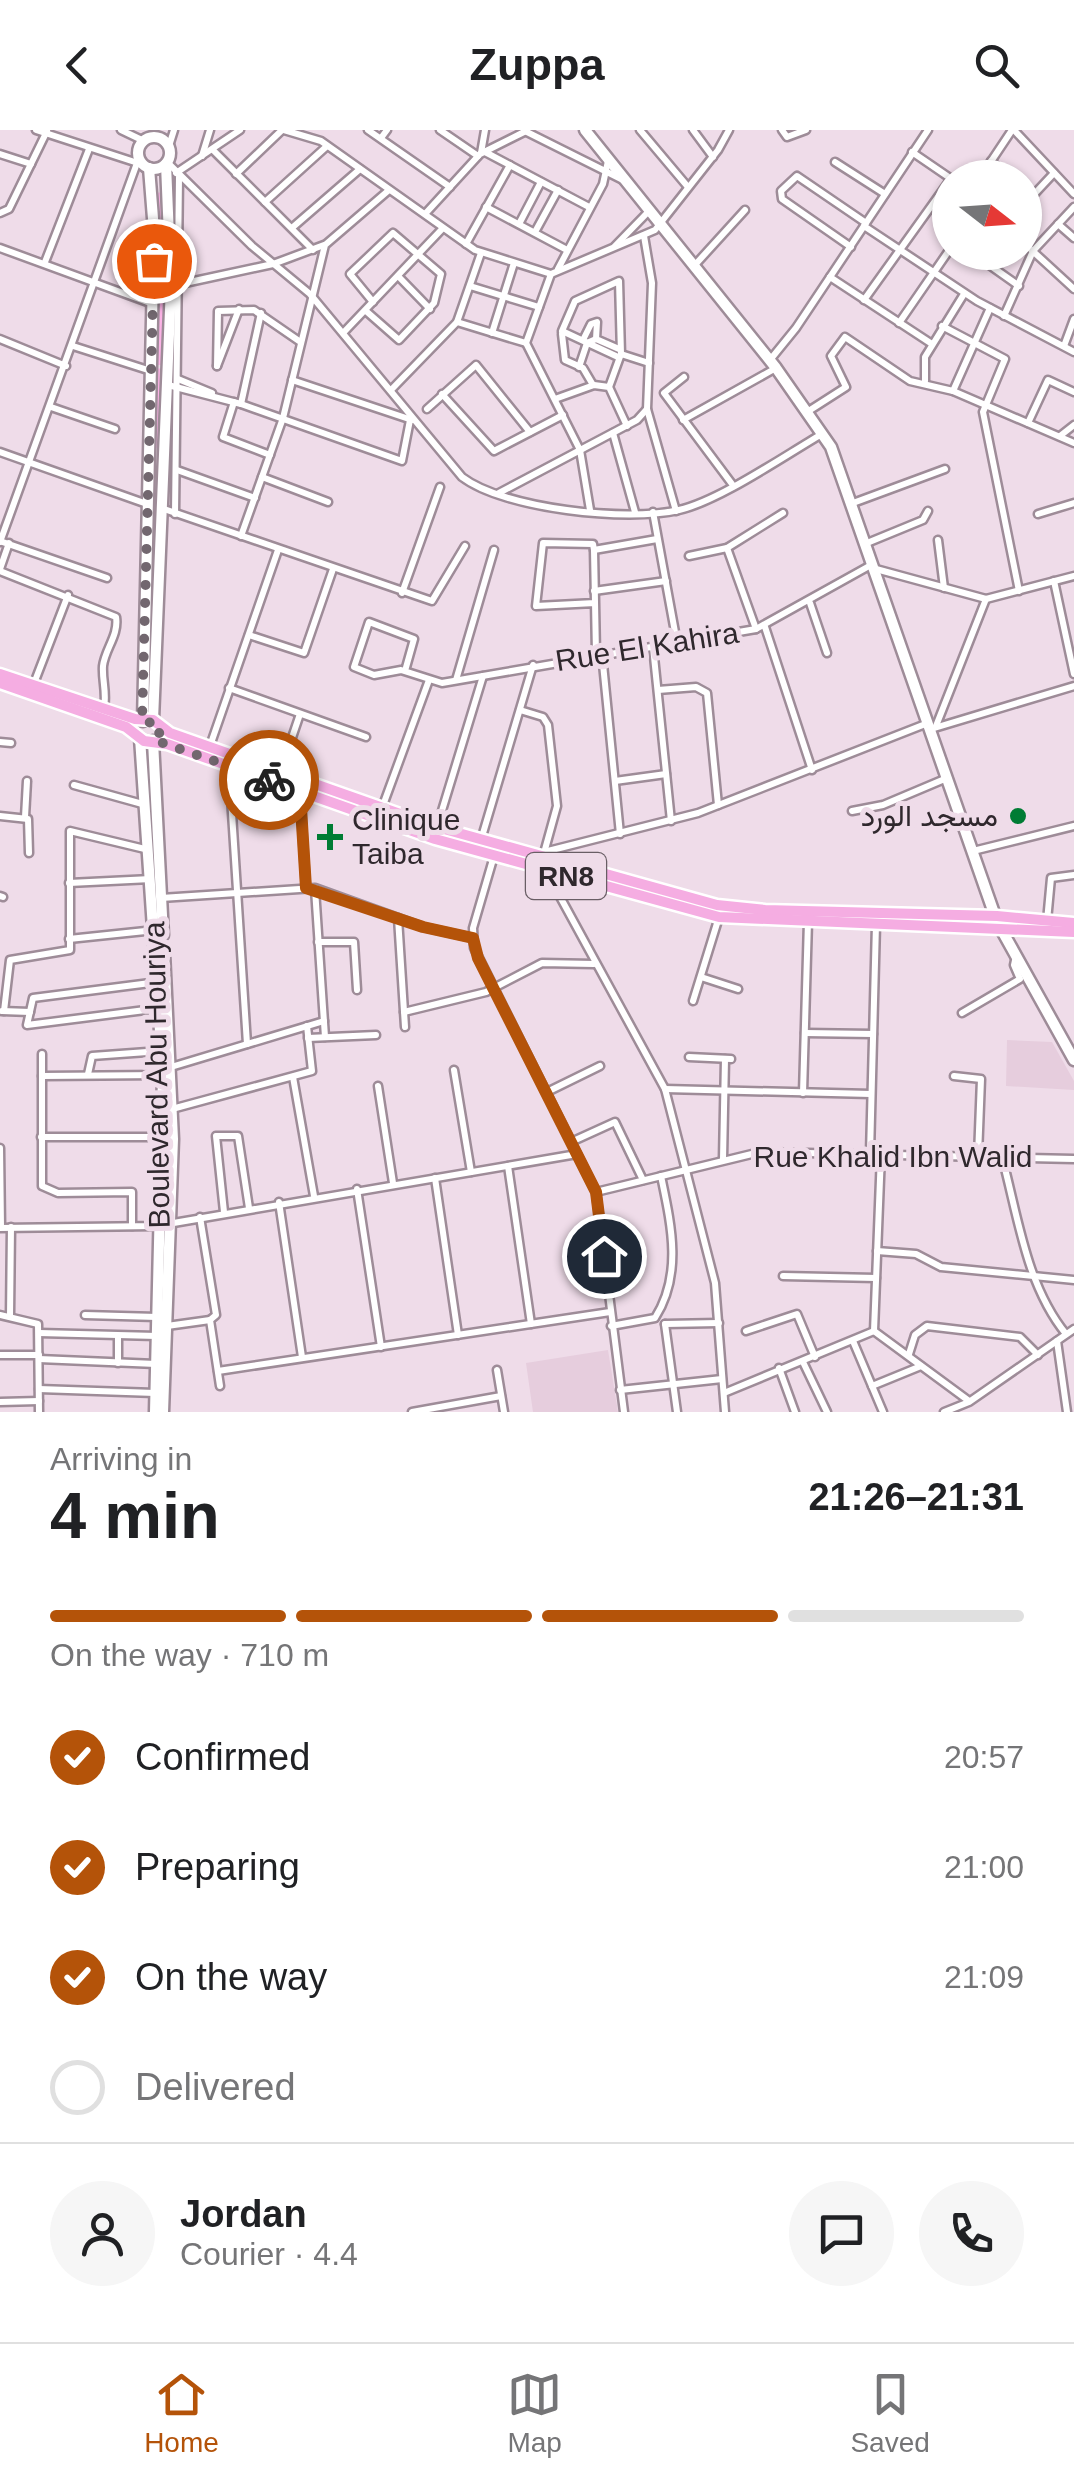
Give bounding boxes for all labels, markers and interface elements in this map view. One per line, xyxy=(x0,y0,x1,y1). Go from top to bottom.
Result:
icon: back xyxy=(50,38,105,93)
icon: search xyxy=(969,38,1024,93)
text: Zuppa xyxy=(470,39,604,90)
north arrow xyxy=(932,160,1042,270)
map controls xyxy=(932,160,1042,270)
pin xyxy=(112,219,197,304)
icon: bag xyxy=(127,234,182,289)
street label: Rue El Kahira xyxy=(553,616,741,677)
courier xyxy=(219,730,319,830)
icon: bike xyxy=(242,753,297,808)
place label: مسجد الورد xyxy=(861,799,998,834)
place label: Clinique Taiba xyxy=(352,803,460,870)
marker: مسجد الورد xyxy=(1007,805,1029,827)
marker: Clinique Taiba xyxy=(317,824,343,850)
road number: RN8 xyxy=(526,853,606,899)
street label: Boulevard Abu Houriya xyxy=(137,921,176,1229)
street label: Rue Khalid Ibn Walid xyxy=(753,1140,1033,1173)
pin xyxy=(562,1214,647,1299)
icon: home xyxy=(577,1229,632,1284)
text: Arriving in xyxy=(50,1441,192,1477)
text: 21:26–21:31 xyxy=(808,1476,1024,1518)
text: 4 min xyxy=(50,1479,220,1552)
text: On the way · 710 m xyxy=(50,1637,329,1673)
icon: check xyxy=(50,1730,105,1785)
text: Confirmed xyxy=(135,1736,310,1778)
text: 20:57 xyxy=(944,1739,1024,1775)
icon: check xyxy=(50,1840,105,1895)
text: Preparing xyxy=(135,1846,300,1888)
text: 21:00 xyxy=(944,1849,1024,1885)
icon: check xyxy=(50,1950,105,2005)
text: On the way xyxy=(135,1956,327,1998)
text: 21:09 xyxy=(944,1959,1024,1995)
text: Delivered xyxy=(135,2066,296,2108)
button: person xyxy=(50,2181,155,2286)
button: chat xyxy=(789,2181,894,2286)
button: phone xyxy=(919,2181,1024,2286)
text: Jordan xyxy=(180,2193,307,2235)
text: Courier · 4.4 xyxy=(180,2236,358,2272)
tab: Home xyxy=(144,2367,219,2459)
tab: Map xyxy=(507,2367,562,2459)
tab: Saved xyxy=(850,2367,930,2459)

